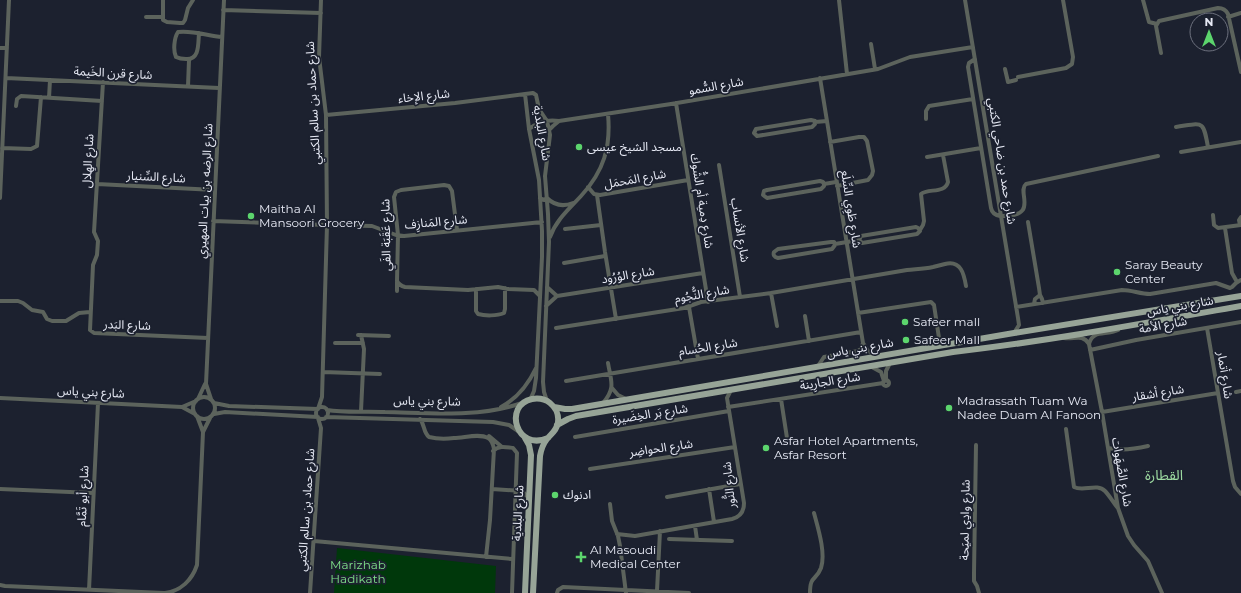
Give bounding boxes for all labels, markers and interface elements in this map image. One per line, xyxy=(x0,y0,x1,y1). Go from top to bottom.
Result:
north arrow xyxy=(1189,12,1229,52)
text: N xyxy=(1205,15,1213,29)
street label: شارع حماد بن سالم الكتبي xyxy=(302,41,326,165)
street label: شارع قرن الخَيمة xyxy=(73,63,153,84)
street label: شارع السُّمو xyxy=(687,73,745,100)
street label: شارع الإخاء xyxy=(397,85,451,108)
street label: شارع حمد بن ضاحي الكتبي xyxy=(982,96,1020,226)
street label: شارع البلدية xyxy=(528,104,555,162)
street label: شارع الرضه بن بيات المهيري xyxy=(193,123,218,259)
street label: شارع الهِلال xyxy=(79,134,99,189)
place label: مسجد الشيخ عيسى xyxy=(587,139,682,156)
marker: مسجد الشيخ عيسى xyxy=(574,142,584,152)
street label: شارع دِمية أم الشُّوك xyxy=(686,152,720,250)
street label: شارع المَحمَل xyxy=(603,166,667,193)
street label: شارع السِّنيار xyxy=(125,167,186,188)
street label: شارع طَوِي السِّلَع xyxy=(835,169,865,249)
street label: شارع الأنساب xyxy=(726,197,753,264)
street label: شارع عَقَبَة الفَي xyxy=(377,199,396,271)
place label: Maitha Al Mansoori Grocery xyxy=(259,201,365,230)
marker: Maitha Al Mansoori Grocery xyxy=(246,211,256,221)
street label: شارع المَنازِف xyxy=(404,211,468,234)
place label: Saray Beauty Center xyxy=(1125,257,1203,286)
street label: شارع الوُرُود xyxy=(600,263,656,288)
marker: Saray Beauty Center xyxy=(1112,267,1122,277)
street label: شارع النُّجُوم xyxy=(673,281,731,308)
street label: شارع بني ياس xyxy=(1145,292,1215,321)
street label: شارع الأمة xyxy=(1138,313,1188,338)
place label: Safeer mall xyxy=(913,314,980,329)
street label: شارع البَدر xyxy=(102,316,151,335)
marker: Safeer mall xyxy=(900,317,910,327)
place label: Safeer Mall xyxy=(914,332,980,347)
street label: شارع الحُسام xyxy=(677,334,739,361)
street label: شارع بني ياس xyxy=(825,334,895,363)
marker: Safeer Mall xyxy=(901,335,911,345)
street label: شارع أتمار xyxy=(1212,349,1237,400)
street label: شارع الجارِينة xyxy=(799,368,862,395)
street label: شارع أشقار xyxy=(1130,381,1185,406)
street label: شارع بني ياس xyxy=(57,382,125,404)
street label: شارع بني ياس xyxy=(393,392,461,411)
place label: Madrassath Tuam Wa Nadee Duam Al Fanoon xyxy=(957,393,1101,422)
street label: شارع بَر الخِضَيرة xyxy=(611,400,689,429)
marker: Madrassath Tuam Wa Nadee Duam Al Fanoon xyxy=(944,403,954,413)
place label: Asfar Hotel Apartments, Asfar Resort xyxy=(774,433,918,462)
street label: شارع الحواضِر xyxy=(627,436,694,462)
street label: شارع الصَّهَوات xyxy=(1107,436,1136,508)
marker: Asfar Hotel Apartments, Asfar Resort xyxy=(761,443,771,453)
street label: شارع حماد بن سالم الكتبي xyxy=(294,448,320,572)
street label: شارع النُّور xyxy=(718,461,740,510)
street label: شارع أبو تَمَّام xyxy=(73,465,94,527)
district label: القطارة xyxy=(1145,466,1183,484)
street label: شارع وادِي لميَحة xyxy=(956,479,975,561)
street label: شارع البلدية xyxy=(509,485,528,541)
place label: ادنوك xyxy=(563,487,591,502)
marker: ادنوك xyxy=(550,490,560,500)
place label: Al Masoudi Medical Center xyxy=(590,542,681,571)
marker: Al Masoudi Medical Center xyxy=(575,551,587,563)
park label: Marizhab Hadikath xyxy=(330,557,386,586)

